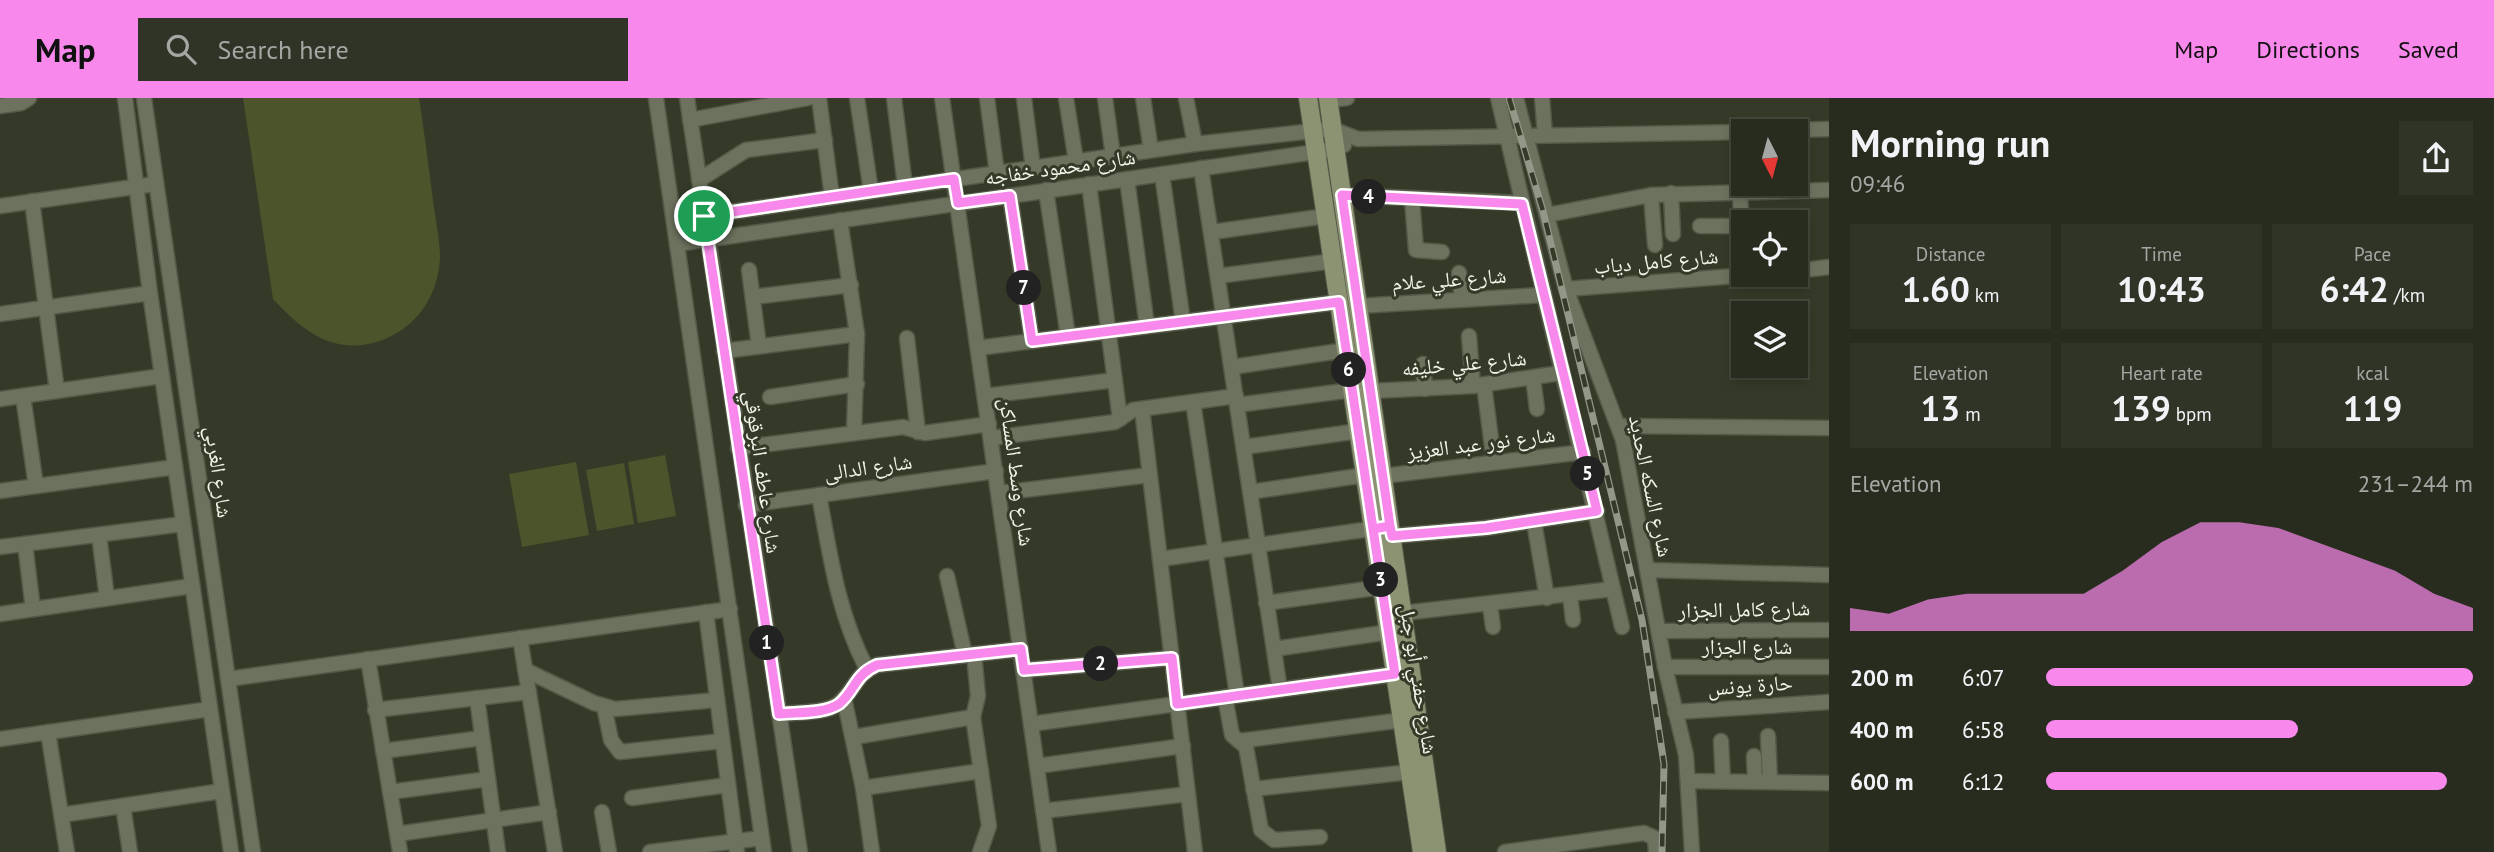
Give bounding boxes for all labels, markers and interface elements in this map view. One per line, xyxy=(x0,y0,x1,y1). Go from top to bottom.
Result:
search box xyxy=(138,18,628,81)
text: Map xyxy=(35,28,96,71)
icon: search xyxy=(162,30,200,68)
text: Search here xyxy=(218,33,349,66)
text: Map xyxy=(2174,34,2218,65)
text: Directions xyxy=(2256,34,2360,65)
text: Saved xyxy=(2398,34,2459,65)
text: Morning run xyxy=(1850,118,2050,167)
north arrow xyxy=(1731,119,1808,196)
map controls xyxy=(1731,119,1808,378)
button: share xyxy=(2399,121,2473,195)
street label: شارع محمود خفاجه xyxy=(983,143,1137,191)
text: 09:46 xyxy=(1850,169,1905,198)
pin: 4 xyxy=(1352,180,1386,214)
text: 4 xyxy=(1363,184,1374,208)
pin xyxy=(674,186,734,246)
icon: arrive xyxy=(685,197,723,235)
button: locate xyxy=(1731,210,1808,287)
street label: شارع كامل دياب xyxy=(1593,242,1719,280)
text: Distance xyxy=(1916,242,1985,266)
text: Time xyxy=(2141,242,2182,266)
text: Pace xyxy=(2354,242,2391,266)
street label: شارع علي علام xyxy=(1391,262,1508,300)
text: 1.60 xyxy=(1902,266,1970,312)
text: 10:43 xyxy=(2117,266,2206,312)
text: 6:42 xyxy=(2320,266,2389,312)
pin: 7 xyxy=(1006,270,1042,306)
text: 7 xyxy=(1018,275,1029,299)
text: km xyxy=(1970,283,1999,307)
text: /km xyxy=(2389,283,2425,307)
button: layers xyxy=(1731,301,1808,378)
street label: شارع علي خليفه xyxy=(1401,344,1528,385)
pin: 6 xyxy=(1332,352,1366,388)
text: 6 xyxy=(1343,357,1354,381)
text: Elevation xyxy=(1913,361,1988,385)
text: Heart rate xyxy=(2120,361,2203,385)
text: kcal xyxy=(2356,361,2389,385)
text: 13 xyxy=(1920,385,1960,431)
text: 139 xyxy=(2111,385,2171,431)
text: 119 xyxy=(2343,385,2402,431)
street label: شارع عاطف البرقوقي xyxy=(735,389,788,556)
street label: شارع وسط المساكن xyxy=(993,396,1041,548)
text: m xyxy=(1960,402,1981,426)
text: bpm xyxy=(2171,402,2212,426)
street label: شارع السكه الحديد xyxy=(1623,413,1679,559)
street label: شارع نور عبد العزيز xyxy=(1404,420,1557,466)
street label: شارع الغربي xyxy=(196,424,239,520)
street label: شارع الدالى xyxy=(822,447,914,487)
pin: 5 xyxy=(1570,456,1606,492)
text: 5 xyxy=(1582,461,1593,485)
text: Elevation xyxy=(1850,469,1942,498)
text: 231–244 m xyxy=(2358,469,2473,498)
pin: 3 xyxy=(1364,562,1398,598)
text: 3 xyxy=(1375,567,1386,591)
street label: شارع كامل الجزار xyxy=(1677,594,1810,624)
street label: شارع حفني أبو جبل xyxy=(1391,602,1444,756)
pin: 1 xyxy=(750,626,784,660)
text: 1 xyxy=(761,630,772,654)
street label: شارع الجزار xyxy=(1701,633,1792,660)
pin: 2 xyxy=(1084,646,1118,682)
text: 2 xyxy=(1095,651,1106,675)
text: 200 m xyxy=(1850,663,1913,692)
text: 6:07 xyxy=(1962,663,2005,692)
street label: حارة يونس xyxy=(1707,669,1793,701)
text: 400 m xyxy=(1850,715,1913,744)
text: 6:58 xyxy=(1962,715,2005,744)
text: 600 m xyxy=(1850,767,1913,796)
text: 6:12 xyxy=(1962,767,2005,796)

